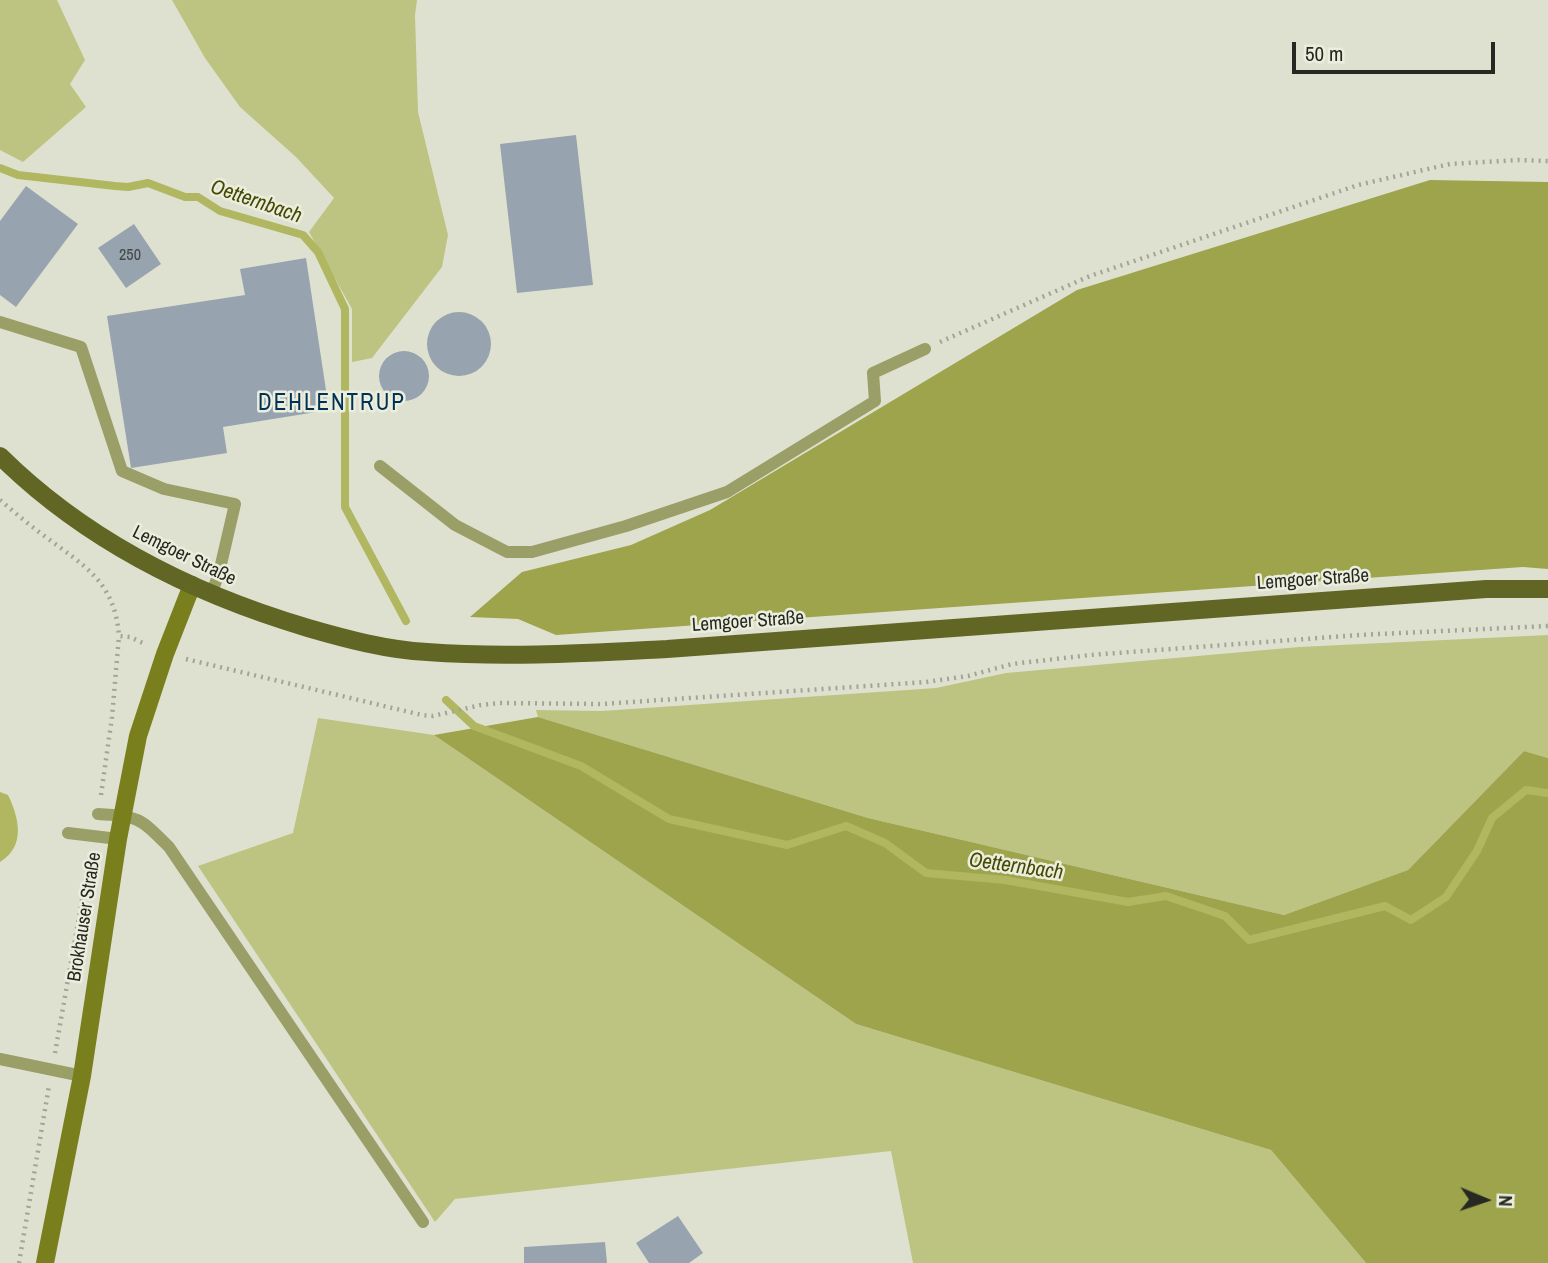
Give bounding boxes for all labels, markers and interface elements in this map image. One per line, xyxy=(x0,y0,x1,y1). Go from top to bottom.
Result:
scale bar xyxy=(1296,28,1499,72)
text: 50 m xyxy=(1305,39,1343,68)
water label: Oetternbach xyxy=(207,175,305,229)
house number: 250 xyxy=(119,246,141,266)
district label: DEHLENTRUP xyxy=(259,390,405,418)
street label: Lemgoer Straße xyxy=(128,521,240,591)
street label: Lemgoer Straße xyxy=(1256,565,1370,595)
street label: Lemgoer Straße xyxy=(691,607,805,637)
water label: Oetternbach xyxy=(967,848,1065,886)
street label: Brokhauser Straße xyxy=(64,851,106,983)
north arrow xyxy=(1450,1165,1520,1235)
text: N xyxy=(1493,1195,1519,1207)

